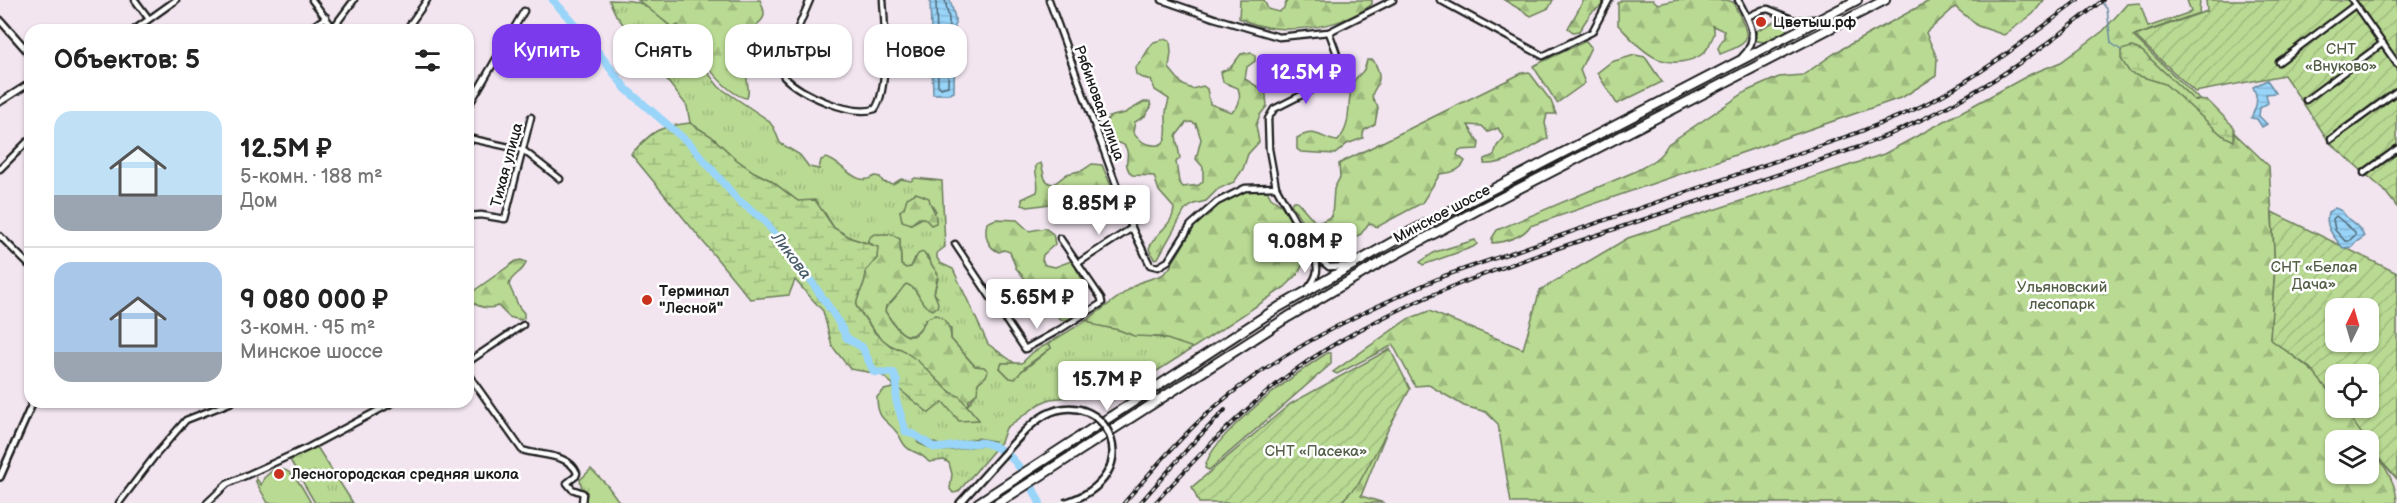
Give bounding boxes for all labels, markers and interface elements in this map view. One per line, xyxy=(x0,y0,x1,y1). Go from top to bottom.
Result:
place label: Цветыш.рф xyxy=(1773,13,1857,32)
marker: Цветыш.рф xyxy=(1754,15,1768,29)
chip: Купить xyxy=(492,24,601,78)
chip: Снять xyxy=(613,24,713,78)
chip: Фильтры xyxy=(725,24,852,78)
chip: Новое xyxy=(864,24,967,78)
park label: СНТ «Внуково» xyxy=(2305,40,2377,76)
street label: Рябиновая улица xyxy=(1069,43,1129,163)
icon: filters xyxy=(411,44,444,77)
text: Объектов: 5 xyxy=(54,45,200,76)
pin: 12.5M ₽ xyxy=(1251,54,1361,105)
text: 12.5M ₽ xyxy=(1271,61,1341,85)
street label: Тихая улица xyxy=(487,121,527,209)
text: 12.5M ₽ xyxy=(240,134,332,165)
icon: home xyxy=(102,135,174,207)
text: 5-комн. · 188 m² xyxy=(240,165,383,189)
street label: Минское шоссе xyxy=(1390,180,1494,248)
pin: 8.85M ₽ xyxy=(1044,185,1154,236)
text: Дом xyxy=(240,189,278,213)
text: 8.85M ₽ xyxy=(1062,192,1136,216)
pin: 9.08M ₽ xyxy=(1250,223,1360,274)
water label: Ликова xyxy=(767,228,815,283)
text: 9.08M ₽ xyxy=(1268,230,1342,254)
park label: СНТ «Белая Дача» xyxy=(2271,258,2357,294)
park label: Ульяновский лесопарк xyxy=(2017,278,2107,314)
pin: 5.65M ₽ xyxy=(982,279,1092,330)
place label: Терминал "Лесной" xyxy=(659,282,729,318)
text: 9 080 000 ₽ xyxy=(240,285,388,316)
icon: home xyxy=(102,286,174,358)
text: 5.65M ₽ xyxy=(1000,286,1074,310)
marker: Терминал "Лесной" xyxy=(640,293,654,307)
north arrow xyxy=(2325,298,2379,352)
map controls xyxy=(2325,298,2379,484)
text: 3-комн. · 95 m² xyxy=(240,316,375,340)
text: Минское шоссе xyxy=(240,340,383,364)
pin: 15.7M ₽ xyxy=(1052,361,1162,412)
button: locate xyxy=(2325,364,2379,418)
text: 15.7M ₽ xyxy=(1072,368,1142,392)
button: layers xyxy=(2325,430,2379,484)
park label: СНТ «Пасека» xyxy=(1265,442,1367,461)
place label: Лесногородская средняя школа xyxy=(290,465,519,484)
marker: Лесногородская средняя школа xyxy=(272,467,286,481)

